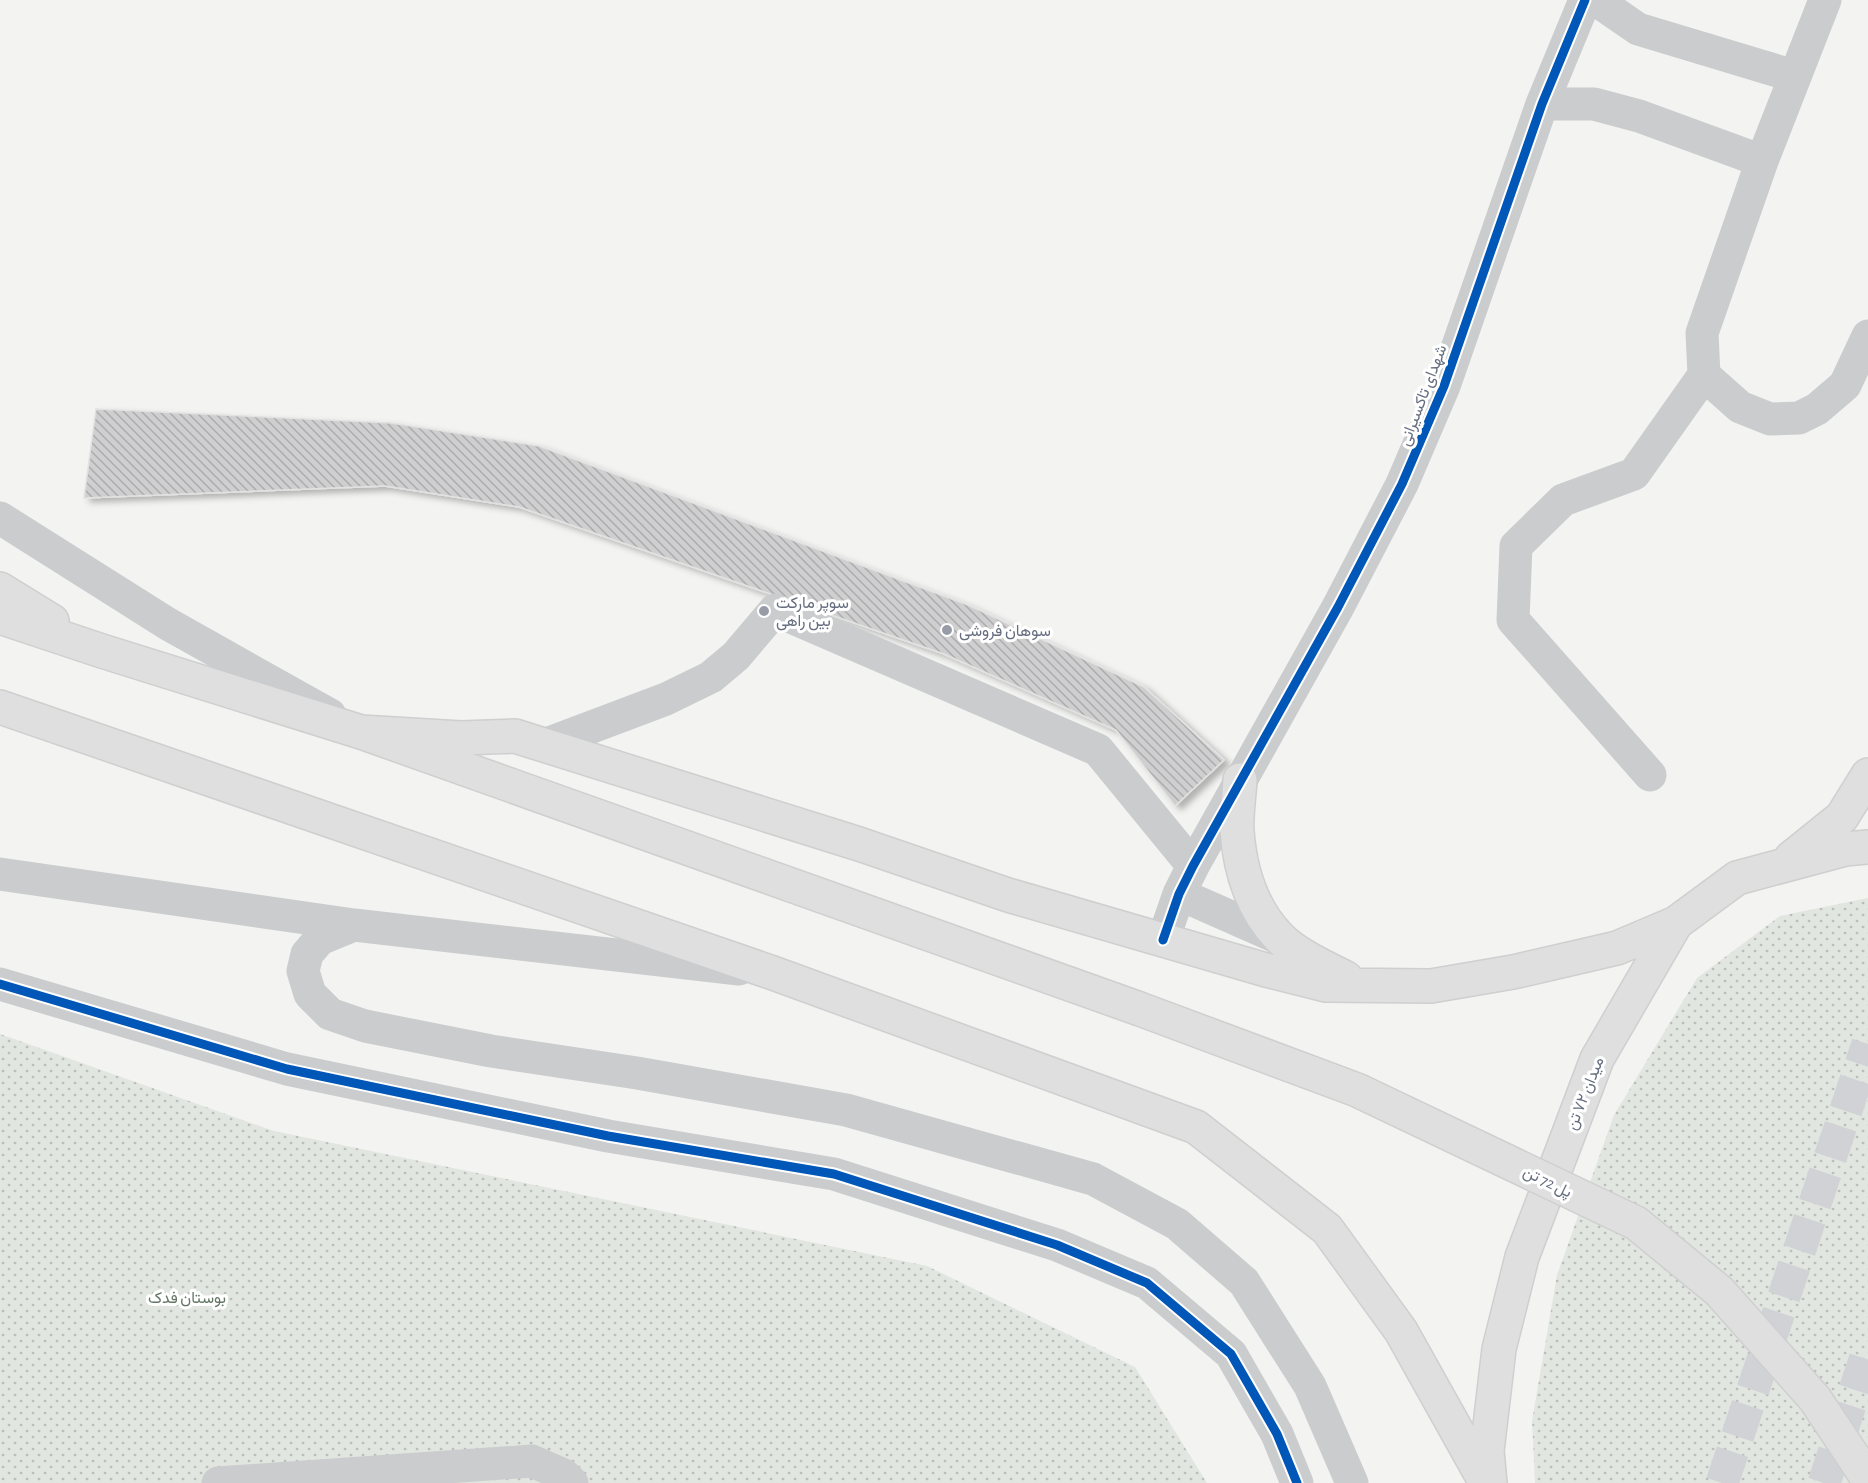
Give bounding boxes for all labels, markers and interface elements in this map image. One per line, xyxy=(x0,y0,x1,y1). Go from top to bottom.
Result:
street label: شهدای تاکسیرانی xyxy=(1396,343,1451,449)
place label: سوپر مارکت بین راهی xyxy=(776,595,849,631)
marker: سوپر مارکت بین راهی xyxy=(757,604,771,618)
marker: سوهان فروشی xyxy=(940,623,954,637)
place label: سوهان فروشی xyxy=(959,623,1051,641)
street label: میدان ۷۲ تن xyxy=(1563,1055,1609,1133)
street label: پل 72 تن xyxy=(1519,1163,1574,1203)
park label: بوستان فدک xyxy=(148,1290,226,1308)

